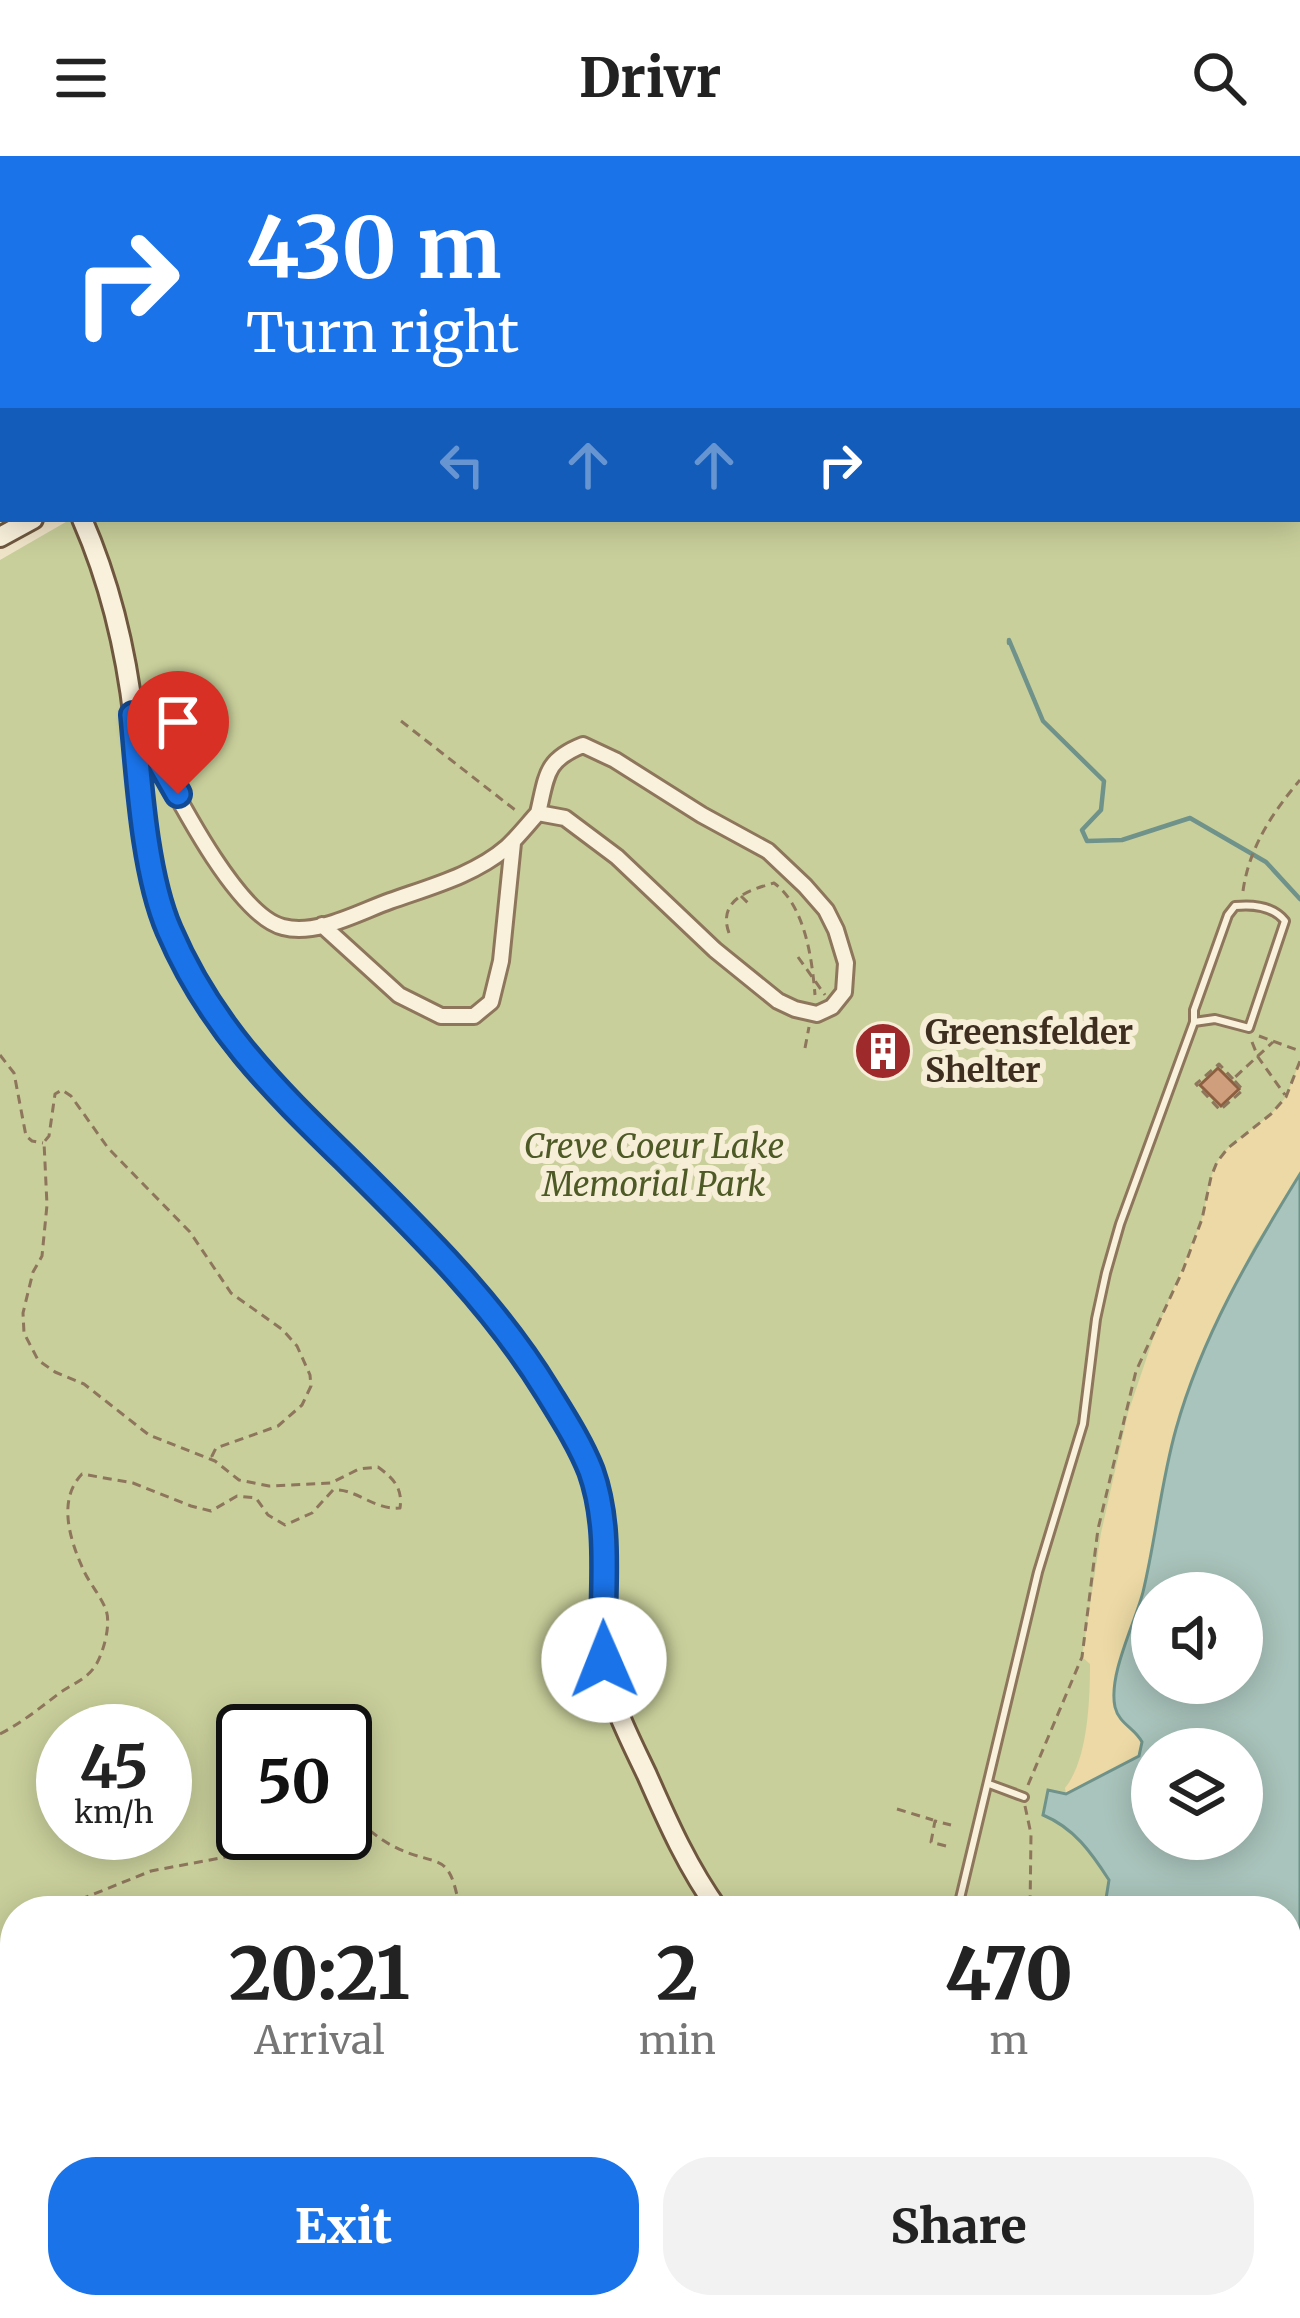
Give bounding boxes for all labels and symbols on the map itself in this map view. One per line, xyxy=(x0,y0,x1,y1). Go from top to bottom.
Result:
pin xyxy=(127,671,229,794)
place label: Greensfelder Shelter xyxy=(925,1012,1133,1091)
building icon: Greensfelder Shelter xyxy=(852,1020,914,1082)
park label: Creve Coeur Lake Memorial Park xyxy=(524,1126,784,1205)
position arrow xyxy=(541,1597,667,1723)
speed limit sign: 50 xyxy=(216,1704,372,1860)

